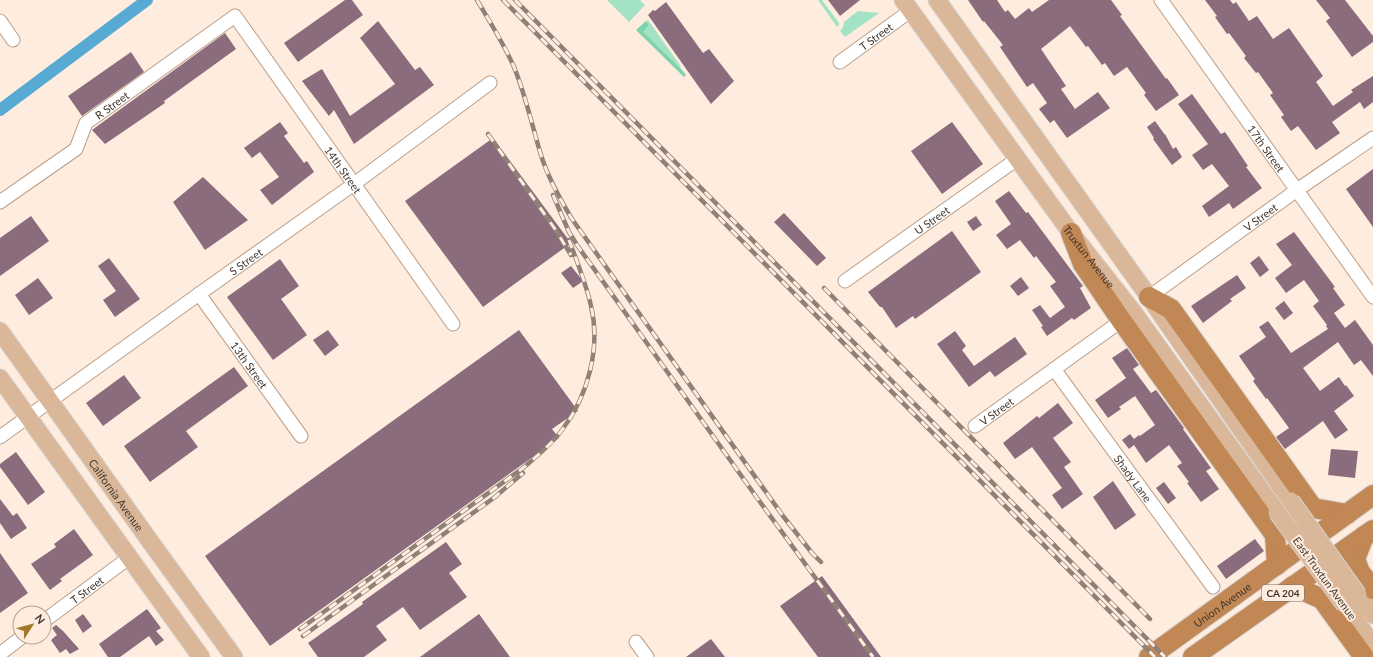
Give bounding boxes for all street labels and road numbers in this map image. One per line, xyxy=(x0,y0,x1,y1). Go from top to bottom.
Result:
street label: T Street xyxy=(856,20,895,53)
street label: R Street xyxy=(92,88,131,121)
street label: 17th Street xyxy=(1246,122,1288,174)
street label: 14th Street xyxy=(323,143,365,196)
street label: V Street xyxy=(1240,200,1280,233)
street label: U Street xyxy=(911,203,952,237)
street label: Truxtun Avenue xyxy=(1061,222,1118,290)
street label: S Street xyxy=(226,245,265,277)
street label: 13th Street xyxy=(229,339,271,391)
street label: V Street xyxy=(977,394,1016,427)
street label: Shady Lane xyxy=(1112,452,1155,504)
street label: California Avenue xyxy=(87,456,147,533)
street label: East Truxtun Avenue xyxy=(1291,534,1359,622)
street label: T Street xyxy=(67,573,106,606)
street label: Union Avenue xyxy=(1191,579,1253,629)
road number: CA 204 xyxy=(1262,585,1304,601)

